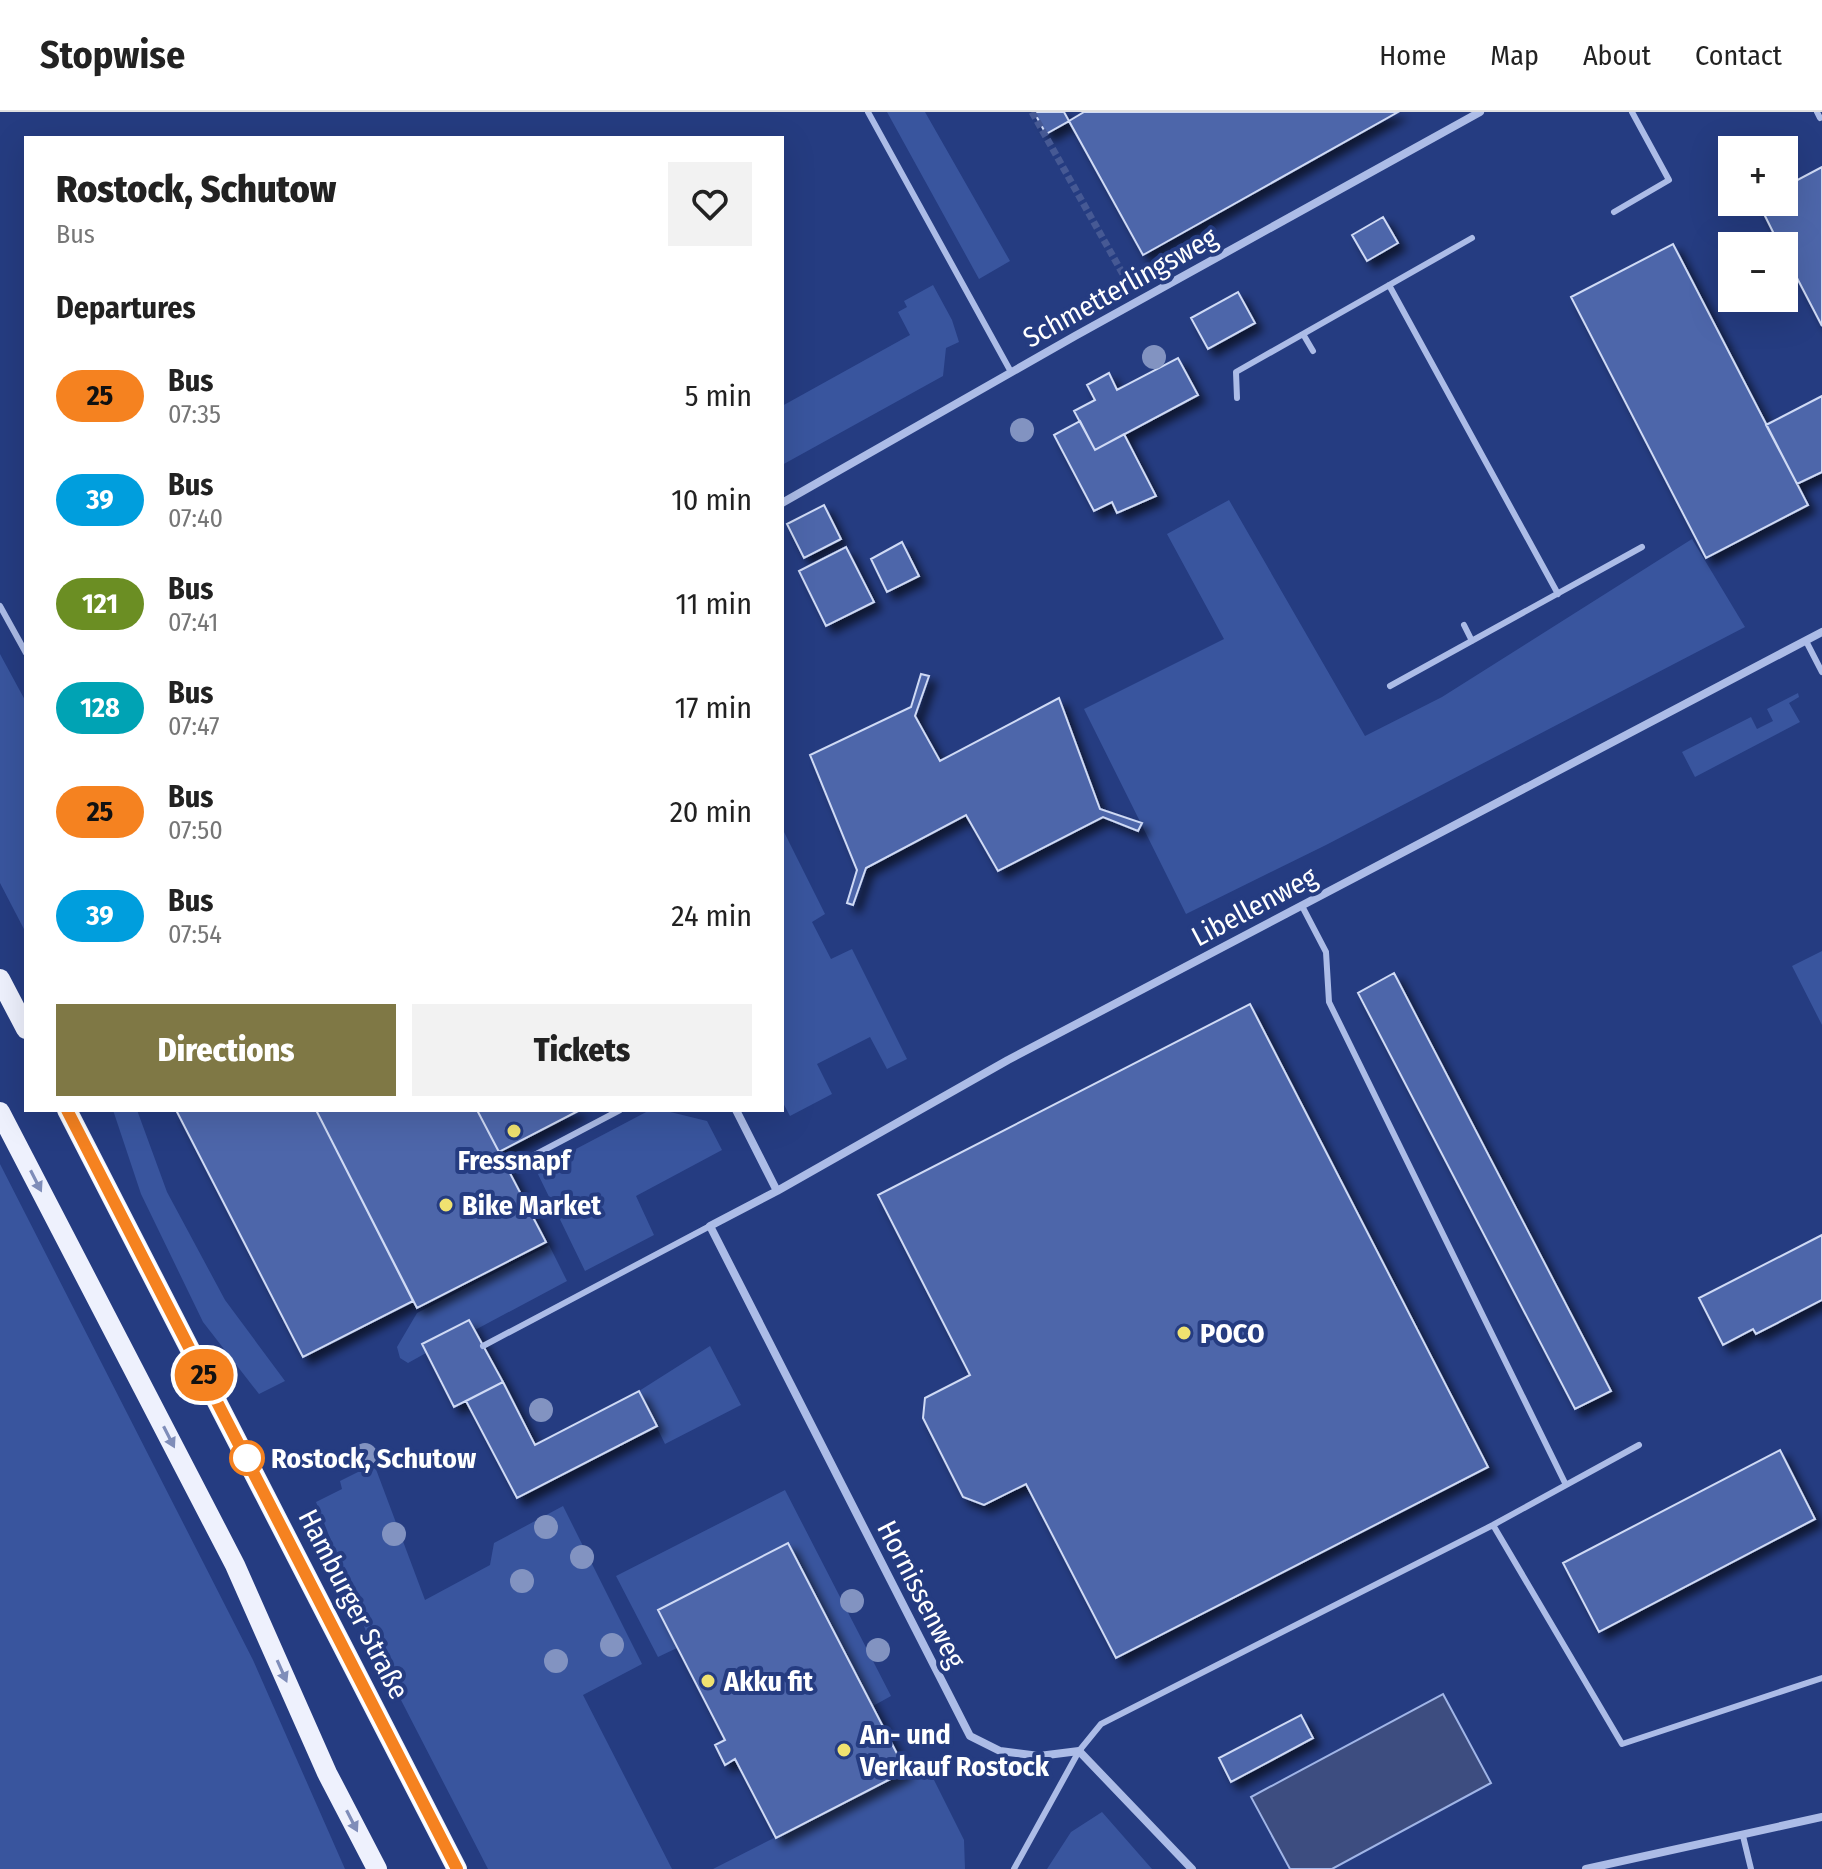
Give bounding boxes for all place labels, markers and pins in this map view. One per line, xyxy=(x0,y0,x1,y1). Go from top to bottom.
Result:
marker: Fressnapf xyxy=(505,1122,523,1140)
place label: Fressnapf xyxy=(458,1144,573,1177)
place label: Bike Market xyxy=(462,1189,602,1222)
marker: Bike Market xyxy=(437,1196,455,1214)
place label: POCO xyxy=(1200,1317,1265,1350)
marker: POCO xyxy=(1175,1324,1193,1342)
marker: Rostock, Schutow xyxy=(230,1441,264,1475)
place label: Rostock, Schutow xyxy=(271,1442,477,1475)
place label: Akku fit xyxy=(723,1665,814,1698)
marker: Akku fit xyxy=(699,1672,717,1690)
place label: An- und Verkauf Rostock xyxy=(859,1718,1050,1783)
marker: An- und Verkauf Rostock xyxy=(835,1741,853,1759)

